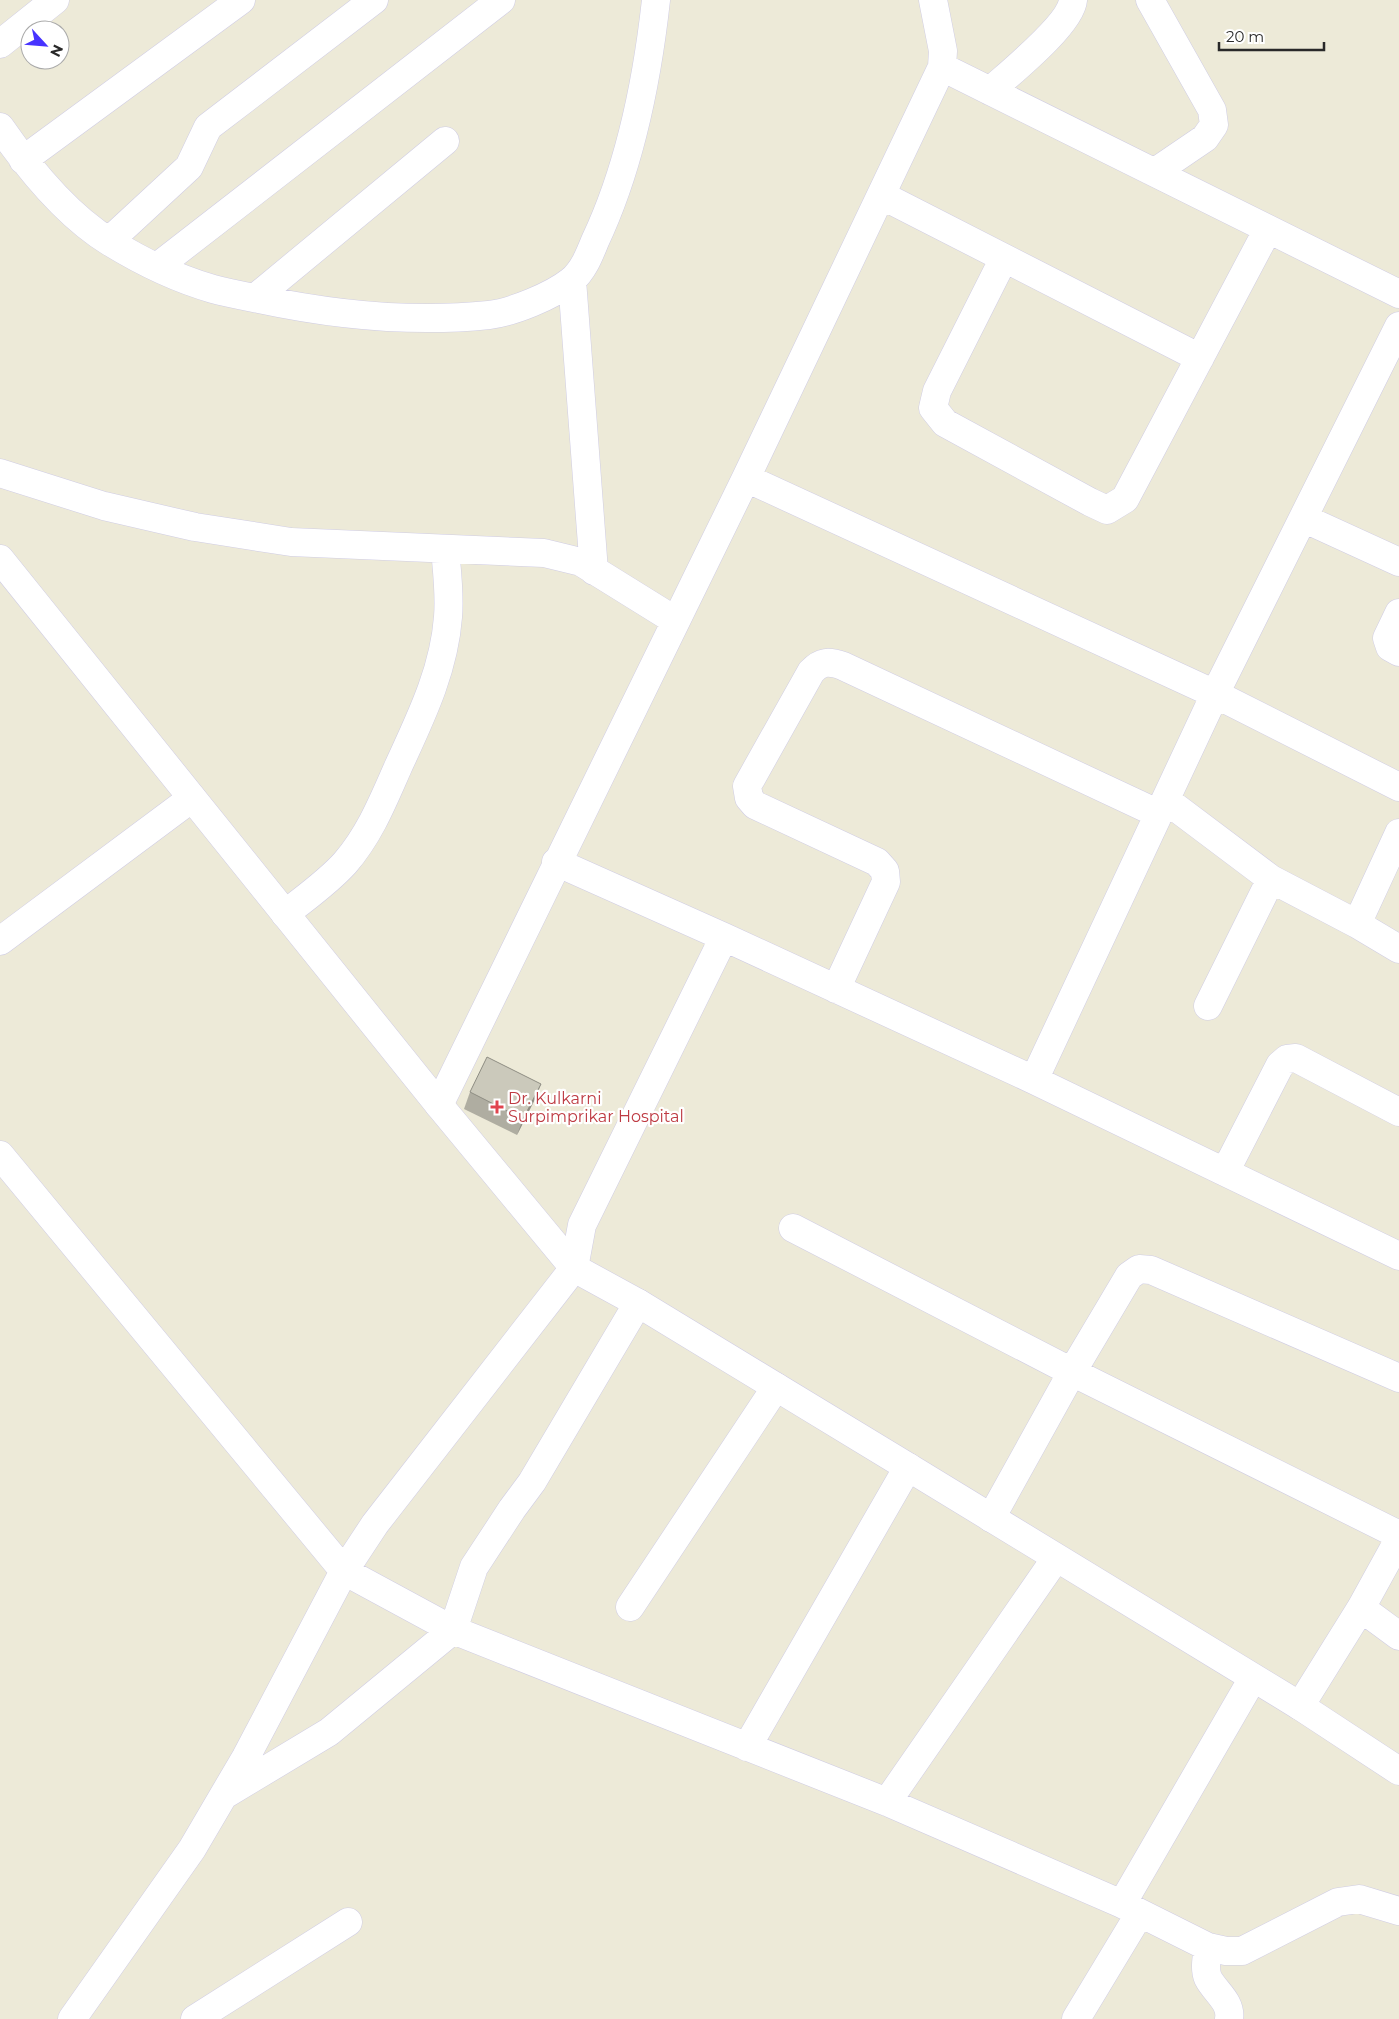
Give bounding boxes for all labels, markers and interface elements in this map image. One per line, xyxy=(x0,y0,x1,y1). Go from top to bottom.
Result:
north arrow xyxy=(20,20,70,70)
scale bar xyxy=(1219,20,1324,52)
text: 20 m xyxy=(1226,27,1264,46)
text: N xyxy=(46,42,67,60)
place label: Dr. Kulkarni Surpimprikar Hospital xyxy=(508,1089,684,1126)
marker: Dr. Kulkarni Surpimprikar Hospital xyxy=(490,1100,504,1114)

